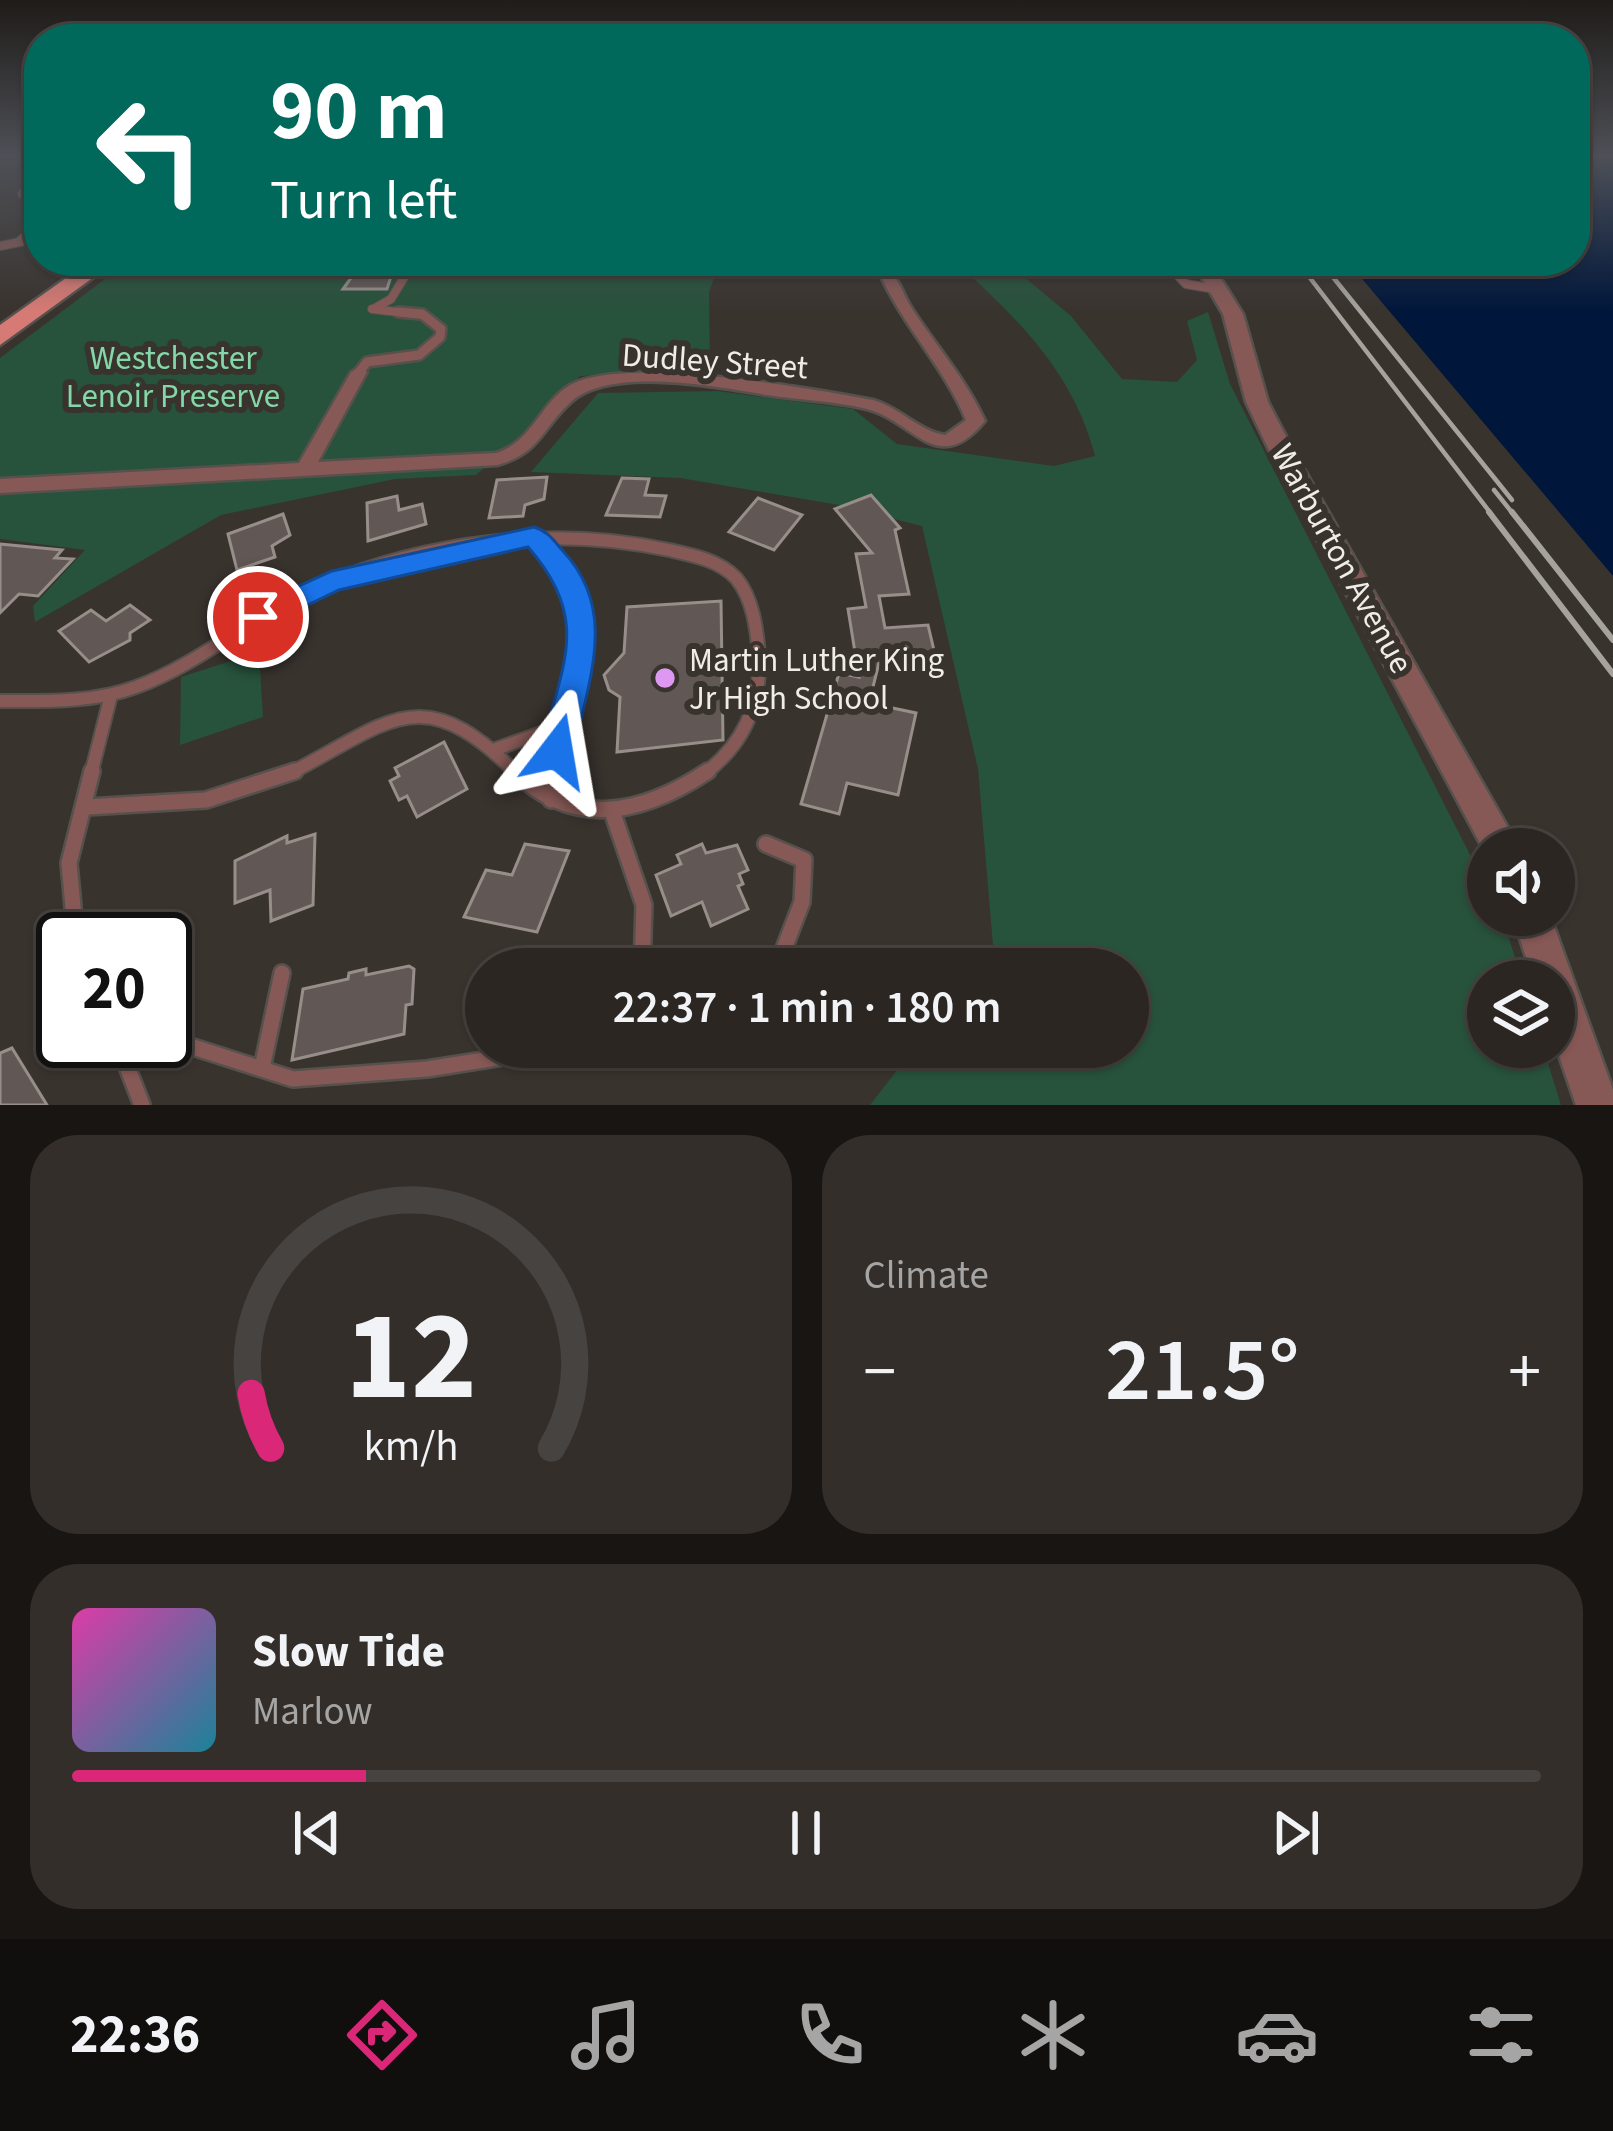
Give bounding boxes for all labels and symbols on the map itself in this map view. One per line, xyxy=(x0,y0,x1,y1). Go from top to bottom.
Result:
street label: Dudley Street xyxy=(620,332,809,391)
park label: Westchester Lenoir Preserve xyxy=(66,335,280,420)
street label: Warburton Avenue xyxy=(1259,435,1424,682)
pin xyxy=(207,566,309,668)
place label: Martin Luther King Jr High School xyxy=(689,637,944,722)
marker: Martin Luther King Jr High School xyxy=(652,665,678,691)
position arrow xyxy=(494,688,620,814)
speed limit sign: 20 xyxy=(36,912,192,1068)

